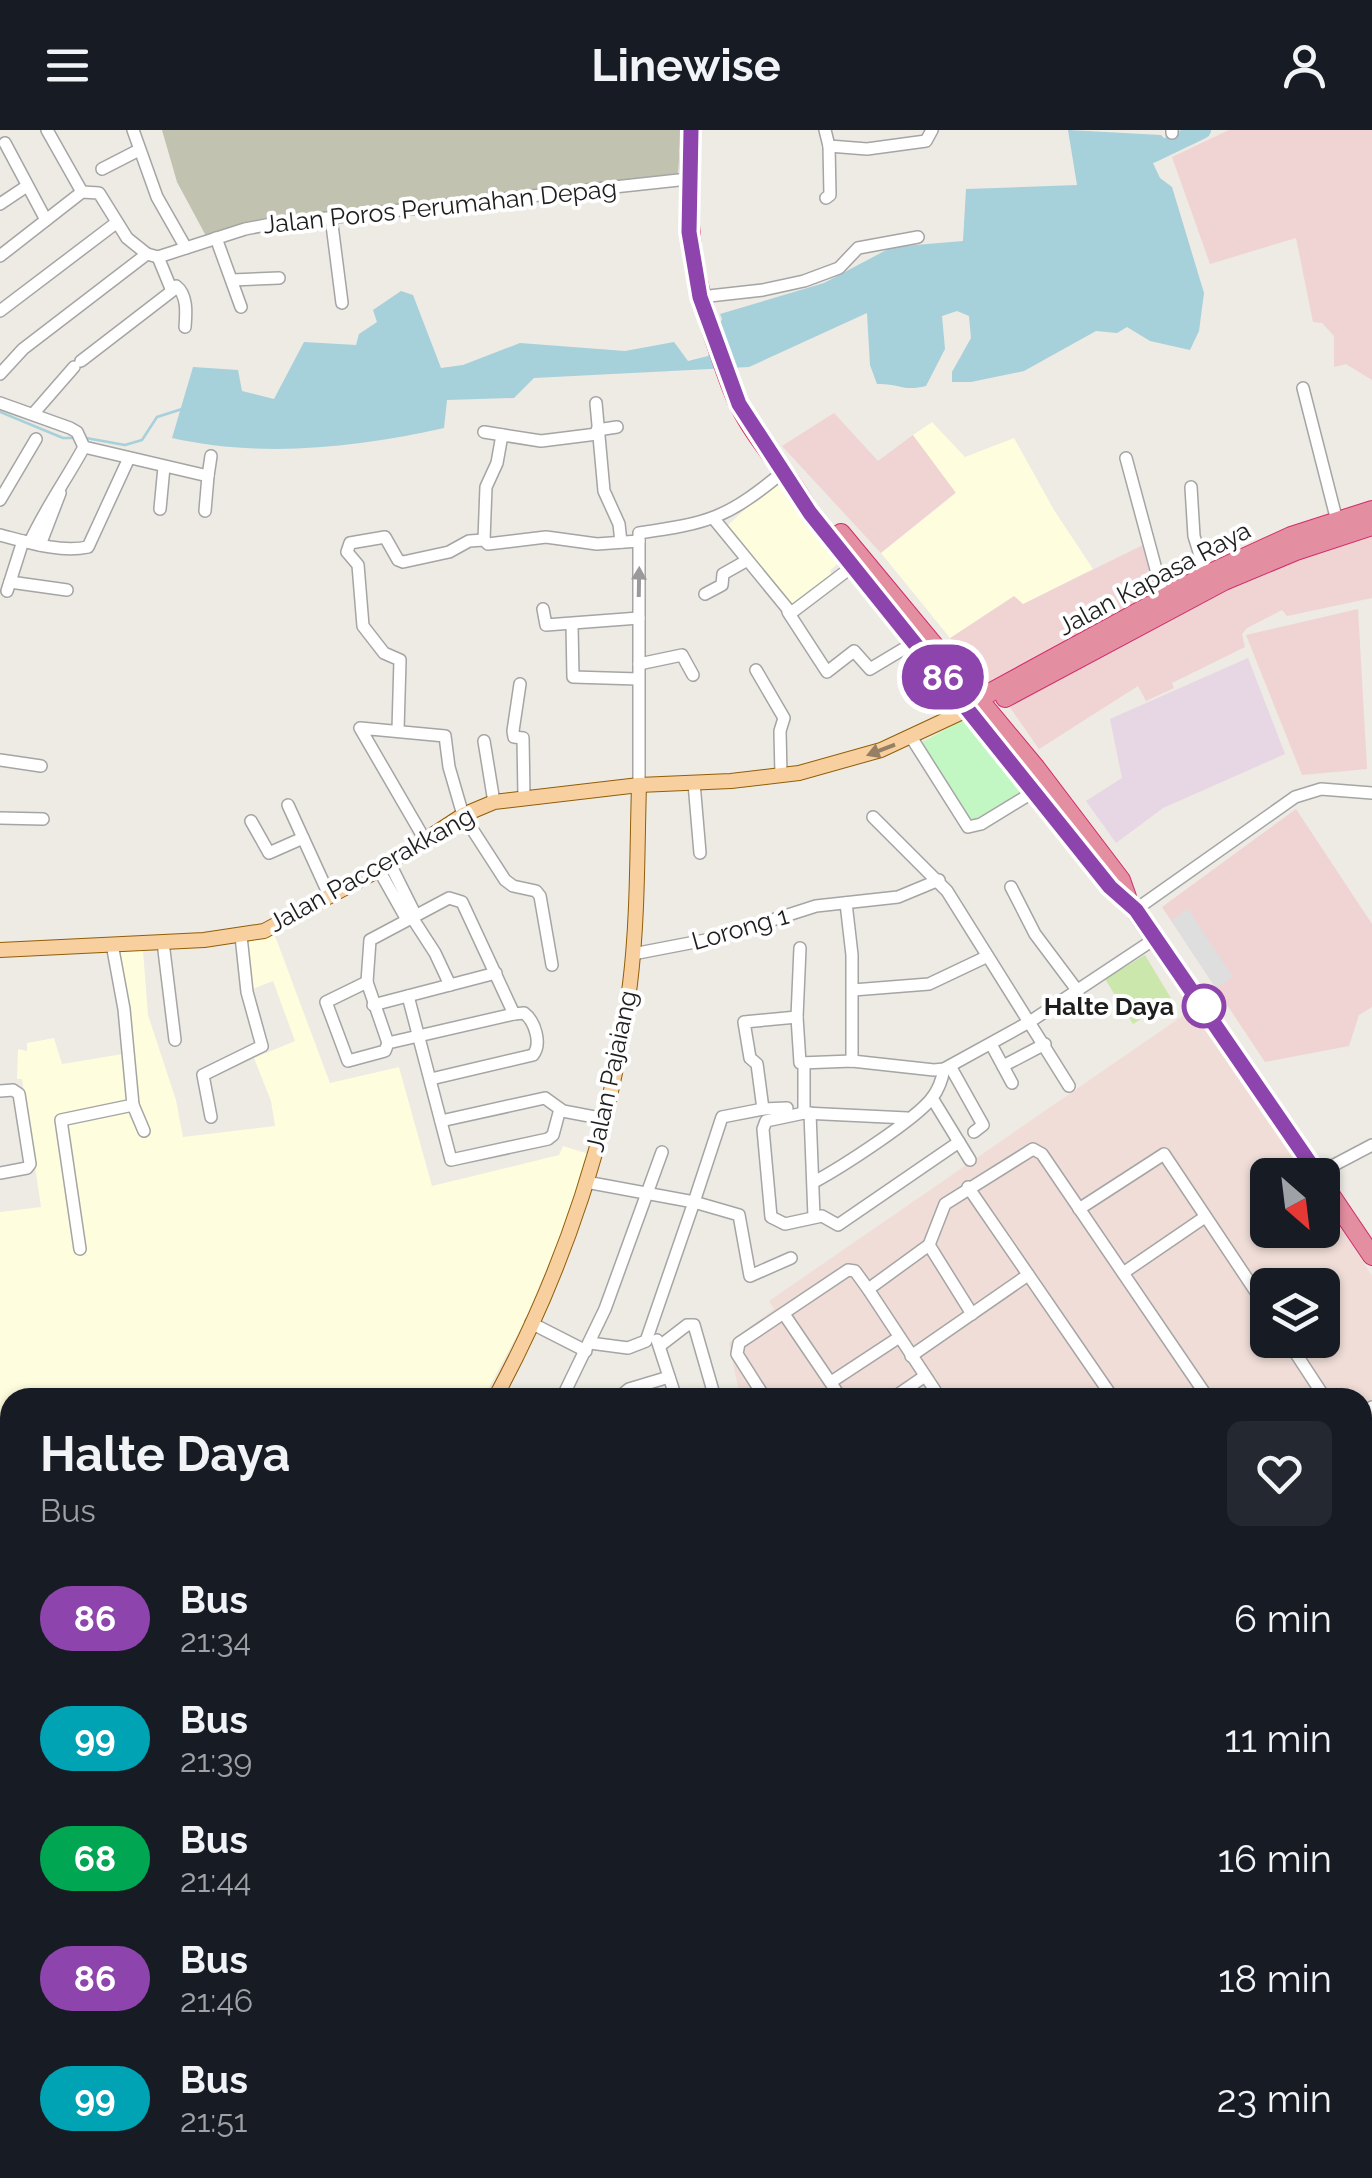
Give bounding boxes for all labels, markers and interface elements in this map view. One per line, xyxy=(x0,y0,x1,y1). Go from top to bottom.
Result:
icon: menu xyxy=(40,38,95,93)
icon: person xyxy=(1277,38,1332,93)
text: Linewise xyxy=(591,39,781,92)
street label: Jalan Poros Perumahan Depag xyxy=(262,173,618,239)
street label: Jalan Kapasa Raya xyxy=(1053,515,1255,641)
one-way arrow xyxy=(632,566,648,598)
line badge: 86 xyxy=(898,644,988,710)
text: 86 xyxy=(922,657,964,698)
one-way arrow xyxy=(865,743,895,758)
street label: Jalan Paccerakkang xyxy=(263,800,479,938)
street label: Lorong 1 xyxy=(688,900,792,956)
marker: Halte Daya xyxy=(1183,985,1225,1027)
street label: Jalan Pajaiang xyxy=(579,988,643,1154)
place label: Halte Daya xyxy=(1044,991,1174,1021)
north arrow xyxy=(1250,1158,1340,1248)
map controls xyxy=(1250,1158,1340,1358)
button: layers xyxy=(1250,1268,1340,1358)
button: heart xyxy=(1227,1421,1332,1526)
text: Halte Daya xyxy=(40,1426,290,1482)
text: Bus xyxy=(40,1492,96,1529)
text: Bus xyxy=(180,1577,248,1622)
text: 6 min xyxy=(1234,1596,1332,1641)
text: 86 xyxy=(74,1598,116,1639)
text: 21:34 xyxy=(180,1622,251,1659)
text: Bus xyxy=(180,1697,248,1742)
text: 11 min xyxy=(1224,1716,1332,1761)
text: 99 xyxy=(74,1718,116,1759)
text: 21:39 xyxy=(180,1742,252,1779)
text: Bus xyxy=(180,1817,248,1862)
text: 16 min xyxy=(1218,1836,1332,1881)
text: 68 xyxy=(74,1838,116,1879)
text: 21:44 xyxy=(180,1862,251,1899)
text: Bus xyxy=(180,1937,248,1982)
text: 18 min xyxy=(1218,1956,1332,2001)
text: 86 xyxy=(74,1958,116,1999)
text: 21:46 xyxy=(180,1982,253,2019)
text: Bus xyxy=(180,2057,248,2102)
text: 23 min xyxy=(1217,2076,1332,2121)
text: 99 xyxy=(74,2078,116,2119)
text: 21:51 xyxy=(180,2102,248,2139)

